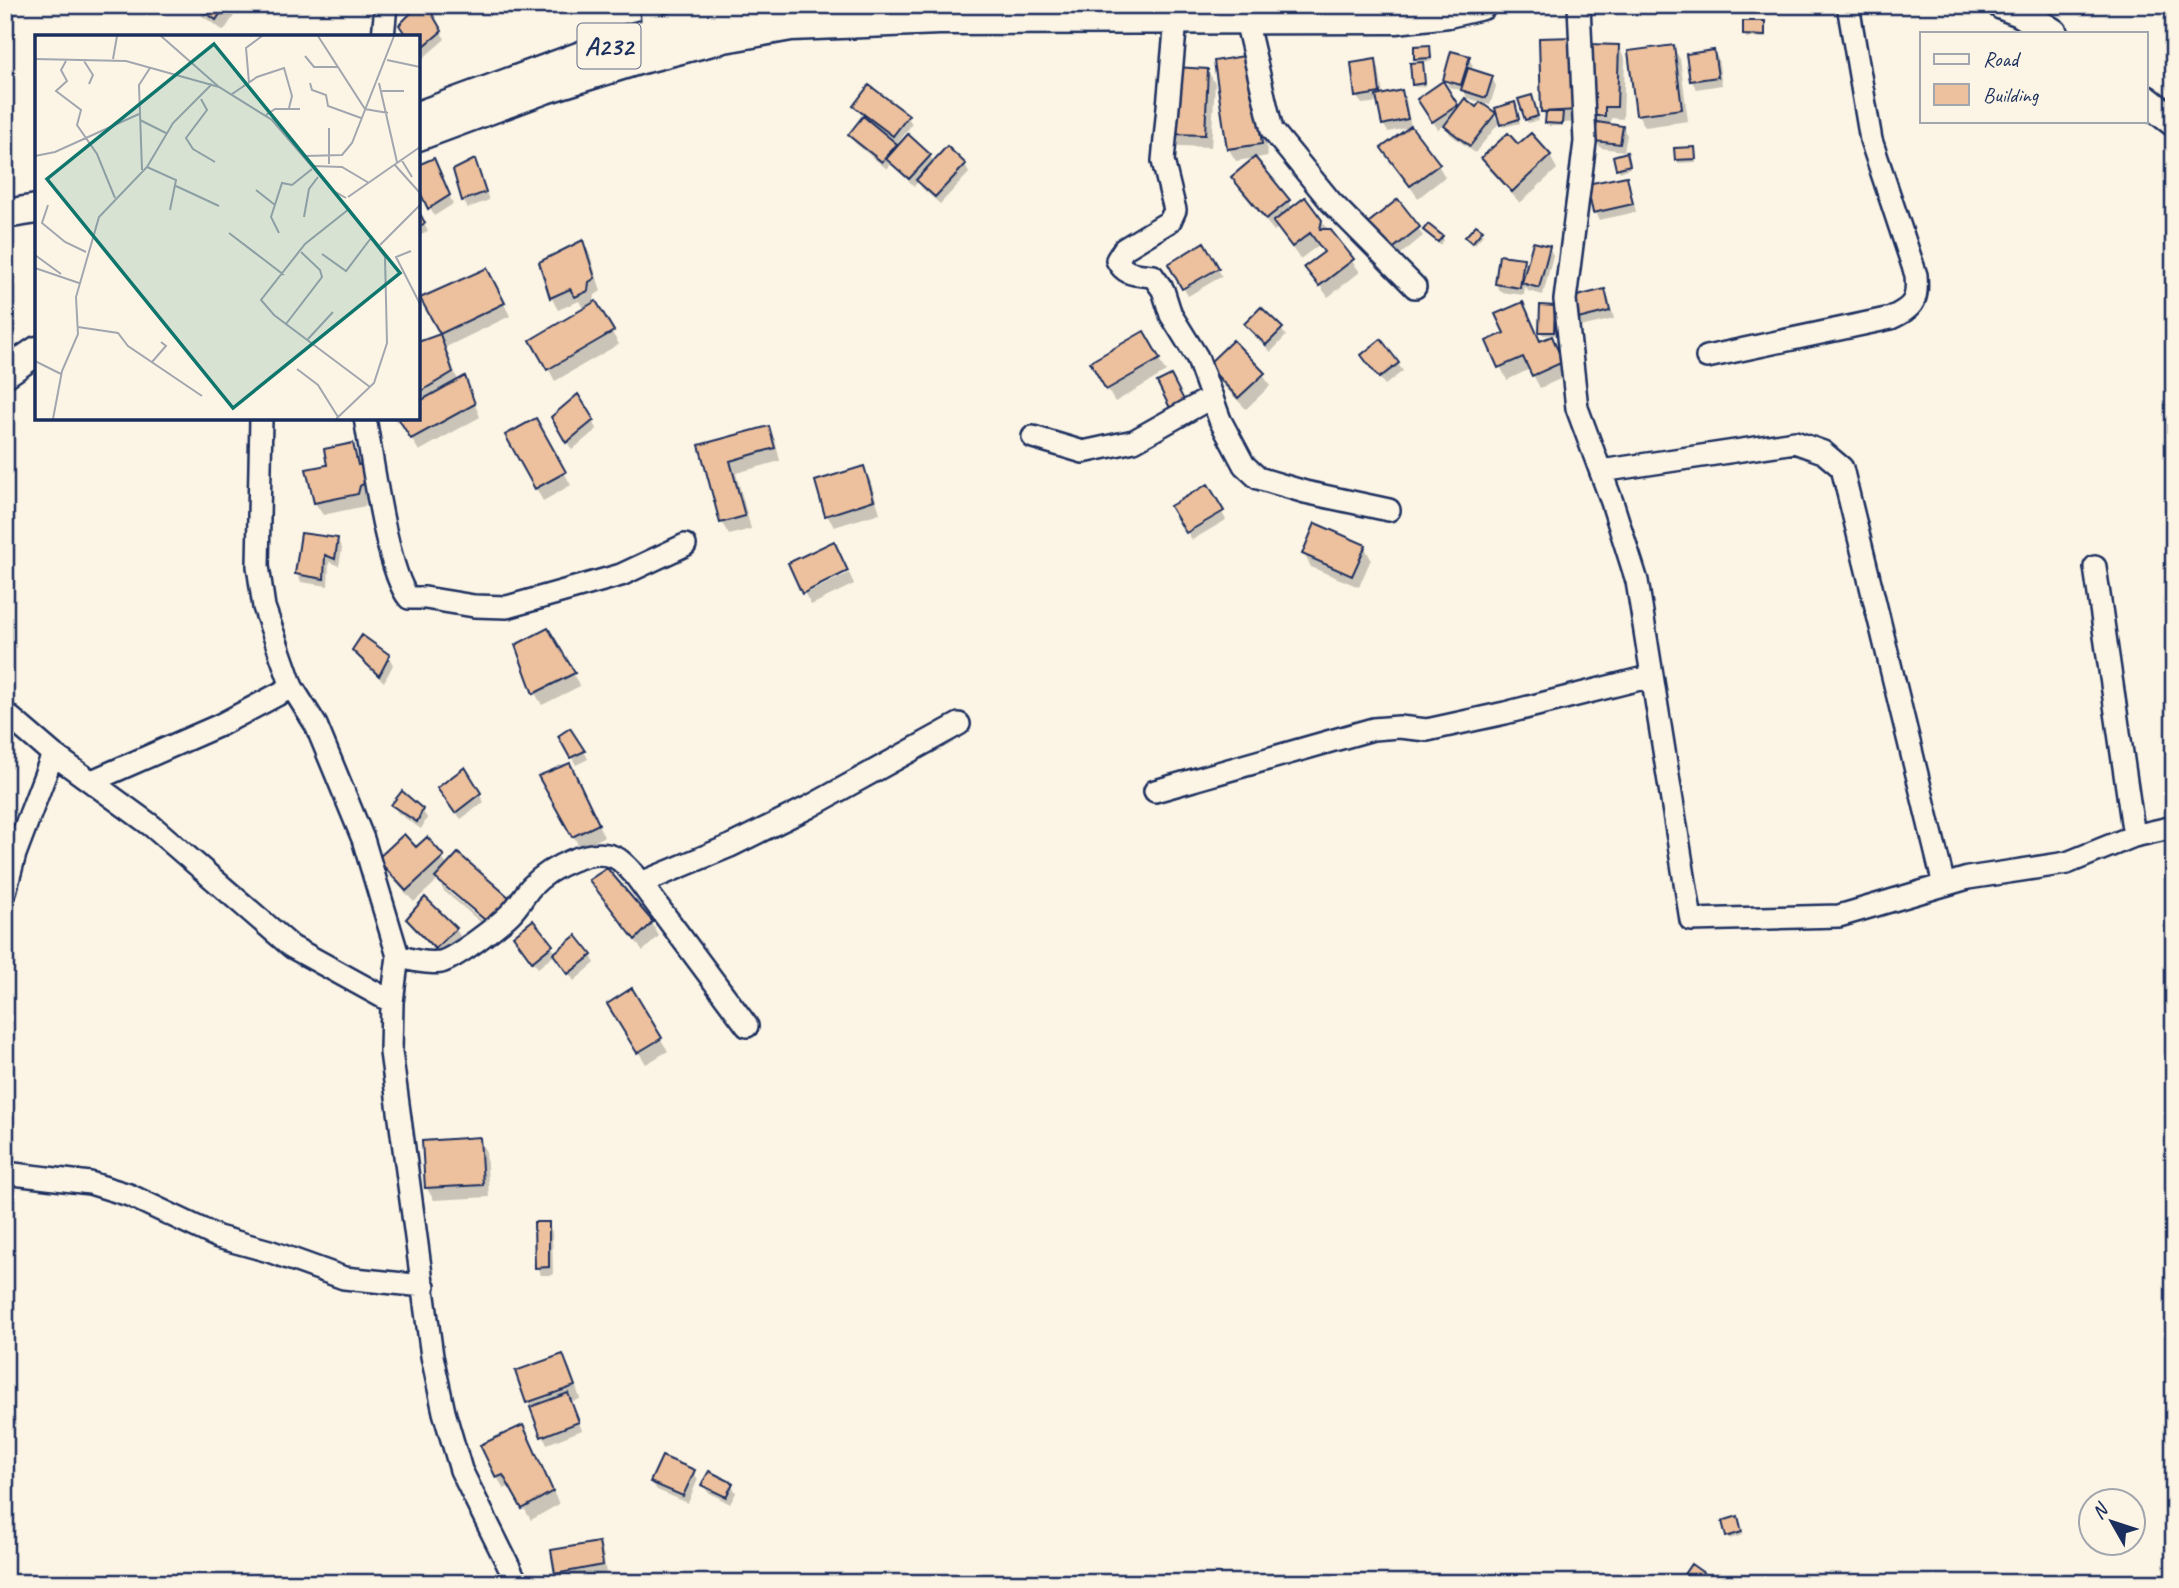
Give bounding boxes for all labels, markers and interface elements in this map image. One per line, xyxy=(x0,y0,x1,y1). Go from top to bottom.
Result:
road number: A232 xyxy=(578,23,640,68)
legend xyxy=(1920,32,2148,122)
inset map xyxy=(35,35,420,420)
text: Road xyxy=(1983,46,2022,72)
text: Building xyxy=(1983,82,2040,108)
north arrow xyxy=(2078,1486,2148,1556)
text: N xyxy=(2087,1497,2115,1524)

